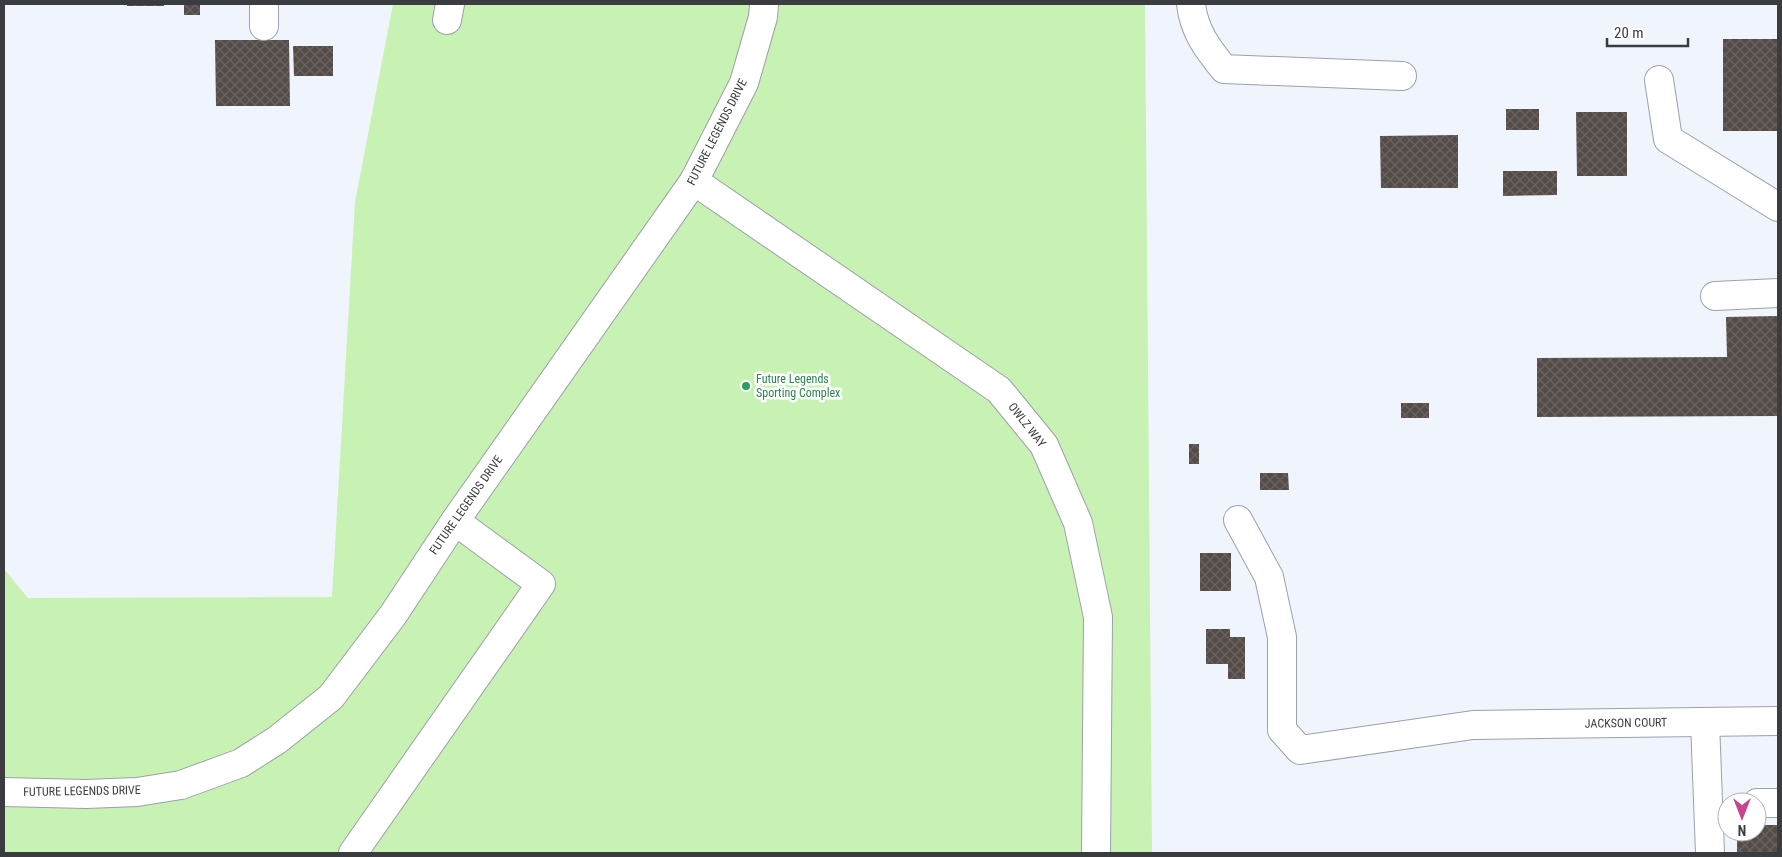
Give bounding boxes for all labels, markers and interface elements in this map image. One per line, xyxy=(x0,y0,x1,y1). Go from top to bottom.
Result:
scale bar xyxy=(1607,15,1688,47)
text: 20 m xyxy=(1614,24,1644,42)
street label: FUTURE LEGENDS DRIVE xyxy=(684,76,750,188)
place label: Future Legends Sporting Complex xyxy=(756,372,840,400)
marker: Future Legends Sporting Complex xyxy=(740,380,752,392)
street label: OWLZ WAY xyxy=(1005,400,1049,451)
street label: FUTURE LEGENDS DRIVE xyxy=(427,453,505,557)
street label: JACKSON COURT xyxy=(1585,715,1667,731)
street label: FUTURE LEGENDS DRIVE xyxy=(23,783,141,799)
north arrow xyxy=(1717,792,1767,842)
text: N xyxy=(1738,822,1746,838)

